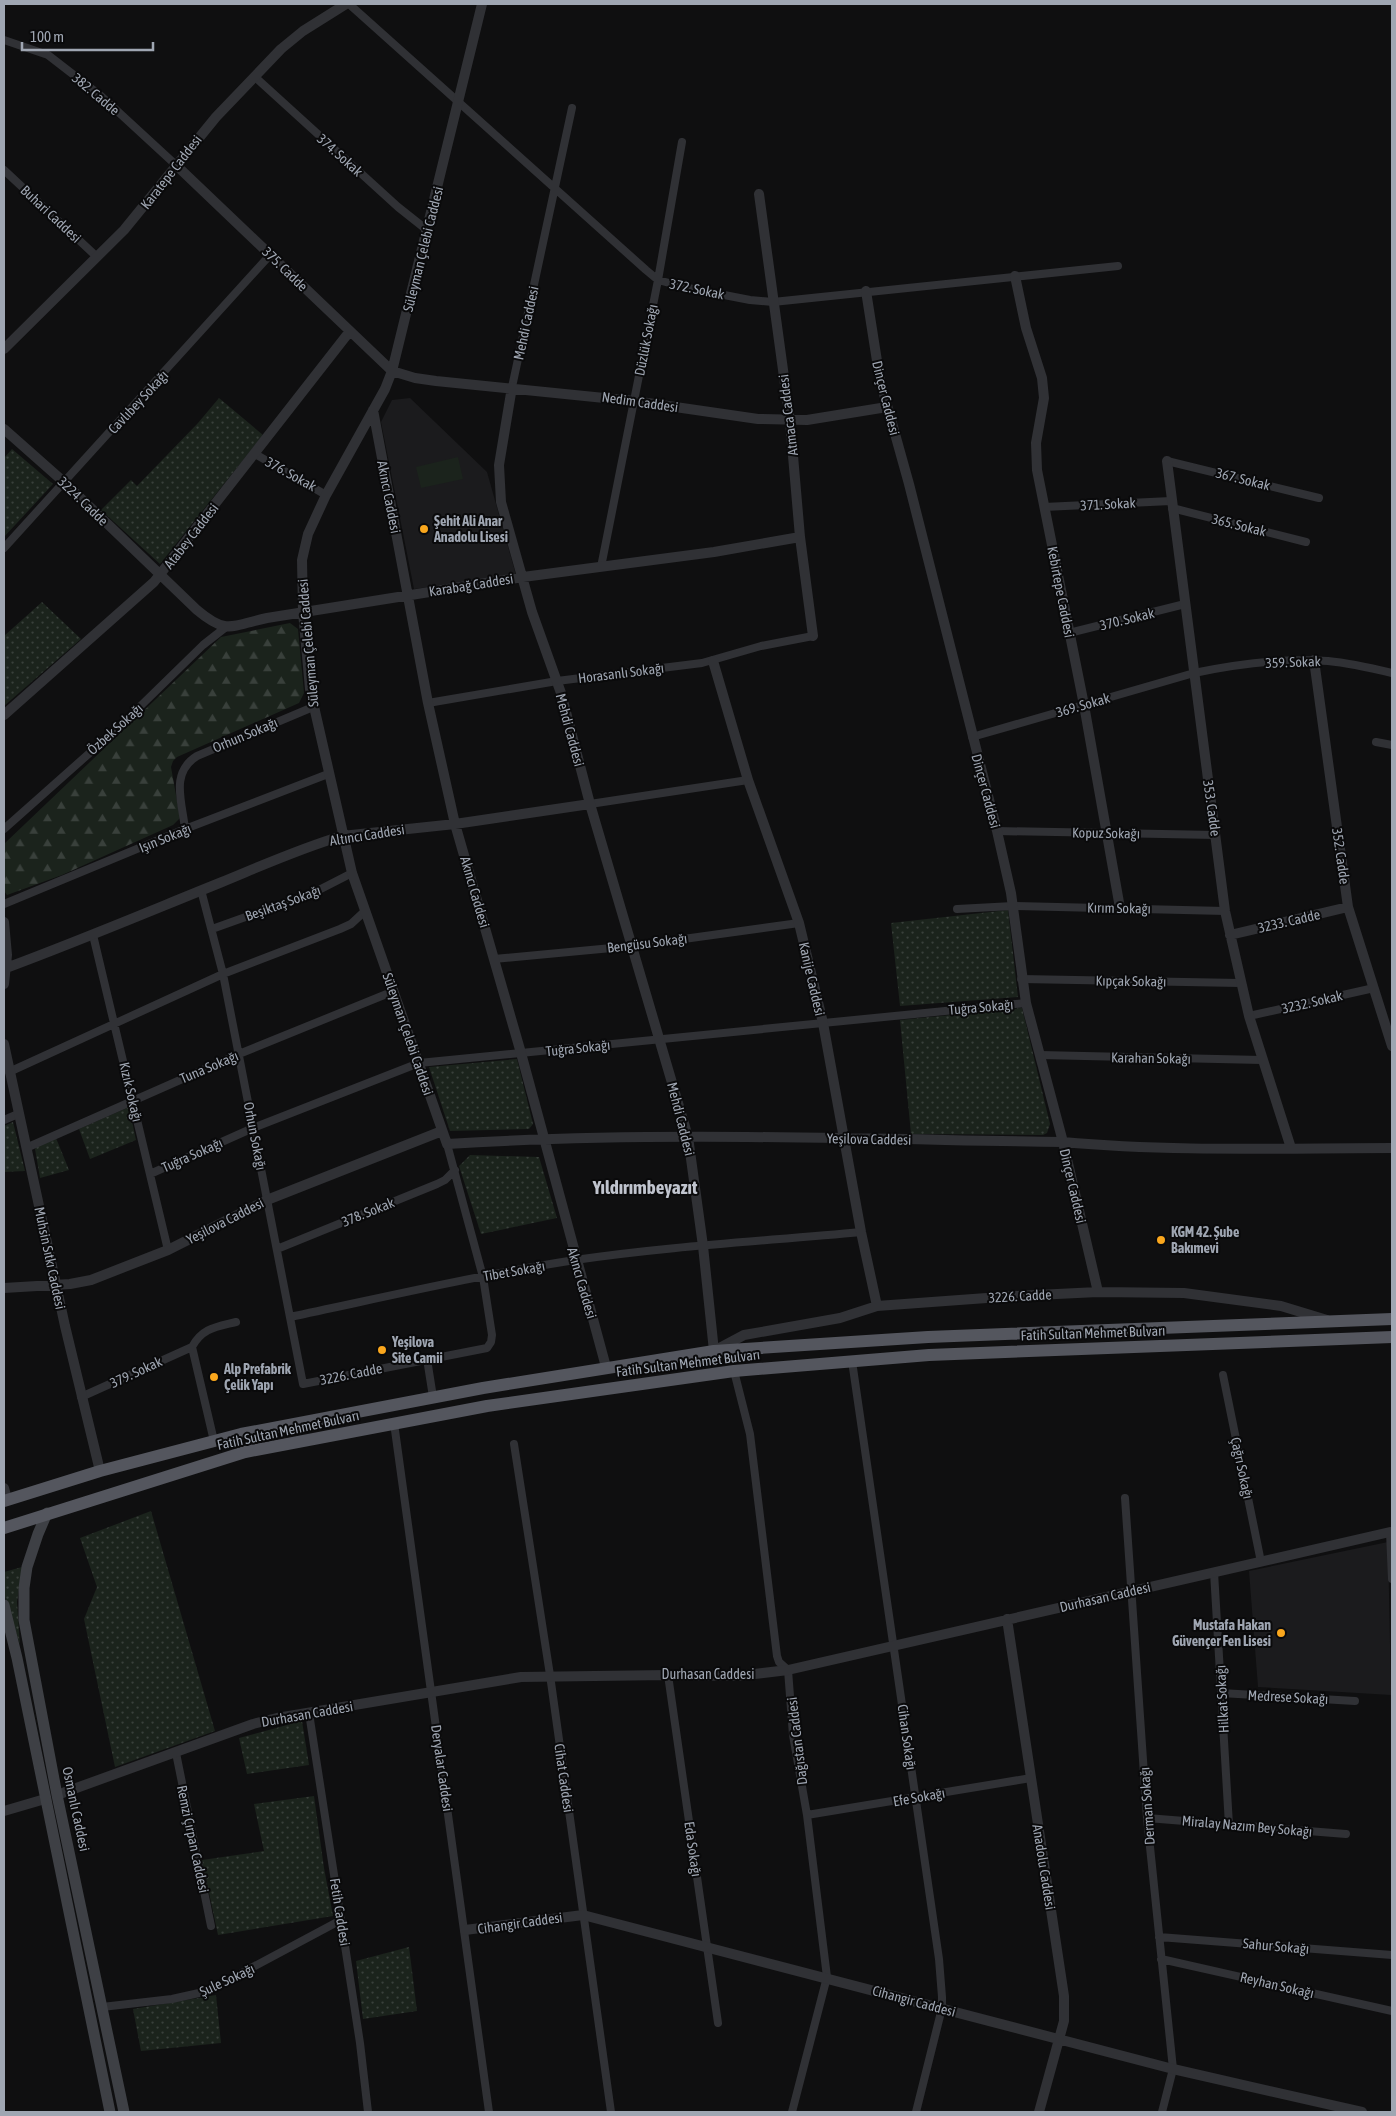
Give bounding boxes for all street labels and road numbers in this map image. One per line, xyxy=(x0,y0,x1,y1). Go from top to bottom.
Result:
street label: 382. Cadde xyxy=(69,70,123,118)
street label: 374. Sokak xyxy=(314,131,366,179)
street label: Karatepe Caddesi xyxy=(137,132,205,212)
street label: Buhari Caddesi xyxy=(18,182,84,246)
street label: Süleyman Çelebi Caddesi xyxy=(400,185,446,313)
street label: 375. Cadde xyxy=(259,244,311,294)
street label: 372. Sokak xyxy=(668,275,726,303)
street label: Mehdi Caddesi xyxy=(510,285,542,361)
street label: Düzlük Sokağı xyxy=(631,303,661,377)
street label: Dinçer Caddesi xyxy=(869,359,903,437)
street label: Cavlıbey Sokağı xyxy=(105,367,171,437)
street label: Atmaca Caddesi xyxy=(775,373,801,457)
street label: Nedim Caddesi xyxy=(601,389,679,415)
street label: 376. Sokak xyxy=(263,454,319,494)
street label: Akıncı Caddesi xyxy=(374,459,404,535)
street label: 367. Sokak xyxy=(1214,465,1272,493)
street label: 3224. Cadde xyxy=(55,473,111,529)
street label: 371. Sokak xyxy=(1080,495,1136,513)
street label: Atabey Caddesi xyxy=(161,500,221,572)
street label: 365. Sokak xyxy=(1210,511,1268,539)
street label: Kebirtepe Caddesi xyxy=(1044,545,1078,639)
street label: Karabağ Caddesi xyxy=(428,570,514,600)
street label: Süleyman Çelebi Caddesi xyxy=(294,578,322,708)
street label: 370. Sokak xyxy=(1098,605,1156,633)
street label: 359. Sokak xyxy=(1265,653,1321,671)
street label: Horasanlı Sokağı xyxy=(577,660,665,686)
street label: 369. Sokak xyxy=(1054,690,1112,720)
street label: Mehdi Caddesi xyxy=(553,692,587,768)
street label: Özbek Sokağı xyxy=(84,700,146,758)
street label: Orhun Sokağı xyxy=(210,714,280,756)
street label: Dinçer Caddesi xyxy=(968,752,1004,830)
street label: 353. Cadde xyxy=(1200,779,1224,837)
street label: Işın Sokağı xyxy=(137,820,193,856)
street label: Altıncı Caddesi xyxy=(328,821,406,849)
street label: Kopuz Sokağı xyxy=(1072,824,1140,842)
street label: 352. Cadde xyxy=(1329,827,1353,885)
street label: Akıncı Caddesi xyxy=(457,854,493,930)
street label: Beşiktaş Sokağı xyxy=(243,882,323,924)
street label: Kırım Sokağı xyxy=(1087,899,1151,917)
street label: 3233. Cadde xyxy=(1256,906,1322,936)
street label: Bengüsu Sokağı xyxy=(606,930,688,956)
street label: Kanije Caddesi xyxy=(796,941,828,1017)
street label: Süleyman Çelebi Caddesi xyxy=(380,971,436,1097)
street label: Kıpçak Sokağı xyxy=(1095,972,1167,990)
street label: 3232. Sokak xyxy=(1280,987,1344,1017)
street label: Tuğra Sokağı xyxy=(948,996,1014,1018)
street label: Tuğra Sokağı xyxy=(545,1037,611,1059)
street label: Tuna Sokağı xyxy=(177,1048,241,1086)
street label: Karahan Sokağı xyxy=(1111,1049,1191,1067)
street label: Kızık Sokağı xyxy=(116,1061,146,1123)
street label: Mehdi Caddesi xyxy=(664,1081,698,1157)
street label: Orhun Sokağı xyxy=(241,1101,269,1171)
street label: Yeşilova Caddesi xyxy=(827,1130,911,1148)
street label: Tuğra Sokağı xyxy=(159,1134,225,1176)
street label: Dinçer Caddesi xyxy=(1057,1147,1089,1225)
street label: 378. Sokak xyxy=(339,1194,397,1230)
street label: Yeşilova Caddesi xyxy=(184,1195,266,1247)
street label: Muhsin Sıtkı Caddesi xyxy=(31,1205,69,1311)
street label: Akıncı Caddesi xyxy=(564,1245,600,1321)
street label: Tibet Sokağı xyxy=(482,1258,546,1284)
street label: 3226. Cadde xyxy=(988,1286,1052,1306)
street label: Fatih Sultan Mehmet Bulvarı xyxy=(1020,1322,1166,1344)
street label: Fatih Sultan Mehmet Bulvarı xyxy=(615,1346,761,1380)
street label: 379. Sokak xyxy=(107,1353,165,1391)
street label: 3226. Cadde xyxy=(318,1360,384,1388)
street label: Fatih Sultan Mehmet Bulvarı xyxy=(216,1407,360,1453)
street label: Çağrı Sokağı xyxy=(1228,1436,1256,1500)
street label: Durhasan Caddesi xyxy=(1058,1579,1152,1615)
street label: Hilkat Sokağı xyxy=(1212,1665,1232,1733)
street label: Durhasan Caddesi xyxy=(662,1666,754,1682)
street label: Medrese Sokağı xyxy=(1247,1687,1329,1707)
street label: Dağıstan Caddesi xyxy=(784,1696,810,1786)
street label: Durhasan Caddesi xyxy=(260,1698,354,1730)
street label: Cihan Sokağı xyxy=(894,1703,920,1771)
street label: Deryalar Caddesi xyxy=(428,1724,456,1812)
street label: Cihat Caddesi xyxy=(551,1743,577,1813)
street label: Osmanlı Caddesi xyxy=(59,1765,93,1853)
street label: Derman Sokağı xyxy=(1136,1767,1158,1845)
street label: Remzi Çırpan Caddesi xyxy=(174,1784,212,1894)
street label: Efe Sokağı xyxy=(892,1785,946,1809)
street label: Miralay Nazım Bey Sokağı xyxy=(1181,1812,1313,1840)
street label: Eda Sokağı xyxy=(681,1820,705,1878)
street label: Anadolu Caddesi xyxy=(1029,1823,1059,1911)
street label: Fetih Caddesi xyxy=(327,1877,353,1947)
street label: Cihangir Caddesi xyxy=(477,1909,563,1937)
street label: Sahur Sokağı xyxy=(1242,1935,1310,1957)
street label: Şule Sokağı xyxy=(197,1960,257,2000)
street label: Reyhan Sokağı xyxy=(1238,1969,1316,2001)
street label: Cihangir Caddesi xyxy=(871,1982,957,2020)

